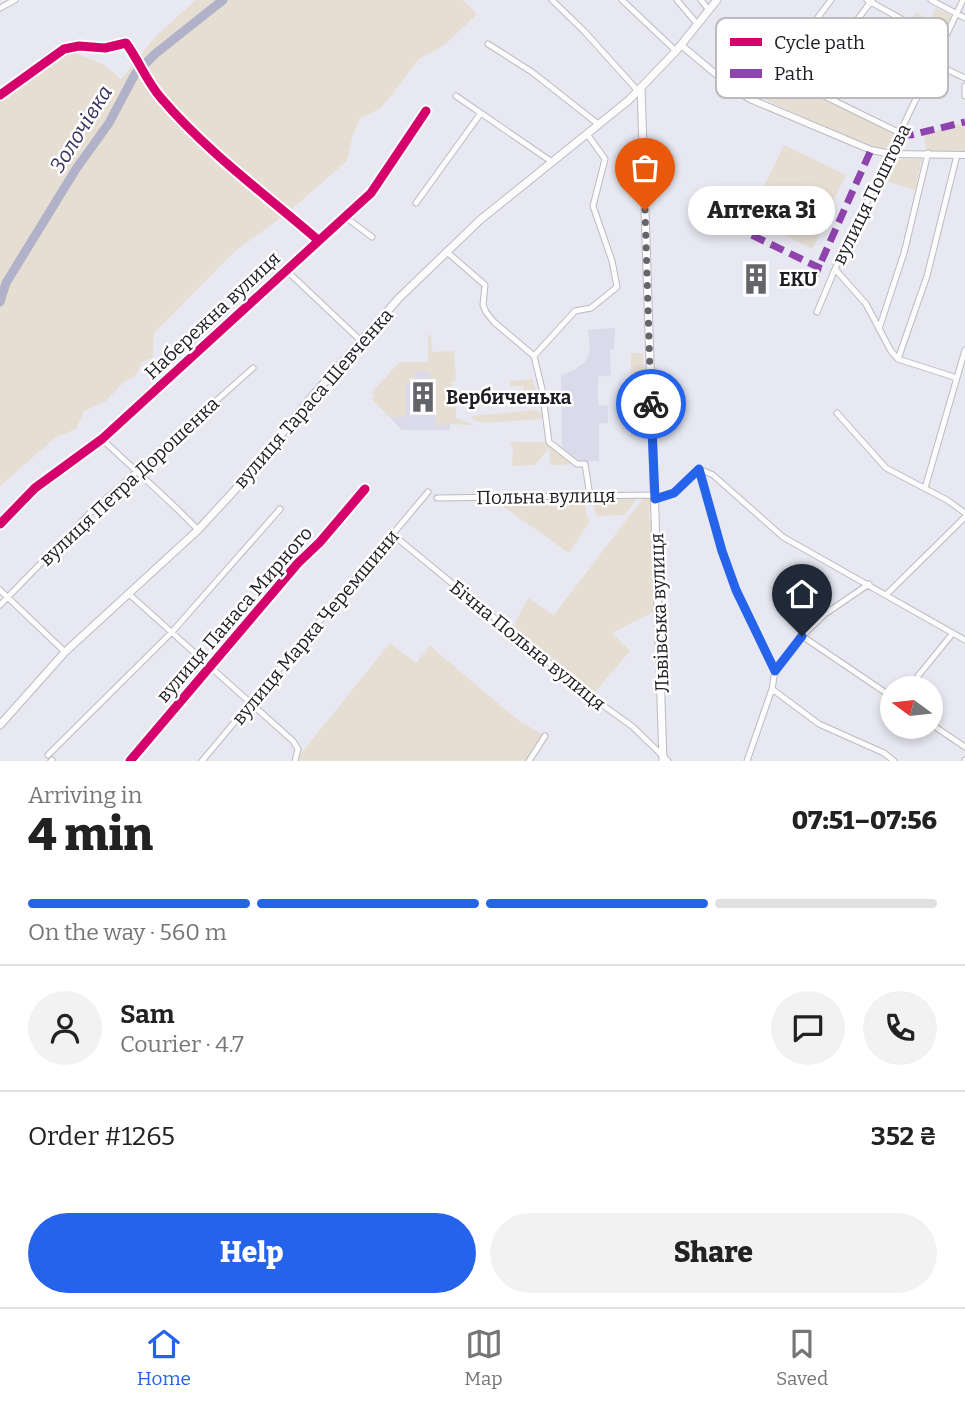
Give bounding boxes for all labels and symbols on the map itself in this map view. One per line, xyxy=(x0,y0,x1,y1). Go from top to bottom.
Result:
legend xyxy=(716,18,948,98)
text: Cycle path xyxy=(774,31,865,54)
text: Path xyxy=(774,62,814,85)
water label: Золочівка xyxy=(44,81,118,177)
street label: вулиця Поштова xyxy=(827,119,916,268)
pin xyxy=(615,138,675,210)
callout: Аптека 3і xyxy=(687,186,834,234)
street label: Набережна вулиця xyxy=(140,247,285,384)
building icon: EKU xyxy=(739,262,773,296)
place label: EKU xyxy=(779,268,818,291)
street label: вулиця Тараса Шевченка xyxy=(229,303,398,493)
courier xyxy=(616,369,686,439)
building icon: Вербиченька xyxy=(406,380,440,414)
place label: Вербиченька xyxy=(446,386,572,409)
street label: вулиця Петра Дорошенка xyxy=(35,392,224,571)
street label: Польна вулиця xyxy=(476,484,616,509)
street label: вулиця Панаса Мирного xyxy=(152,522,317,707)
street label: вулиця Марка Черемшини xyxy=(227,525,404,729)
street label: Львівська вулиця xyxy=(645,533,674,693)
pin xyxy=(772,564,832,636)
street label: Бічна Польна вулиця xyxy=(445,575,610,715)
north arrow xyxy=(880,676,943,738)

